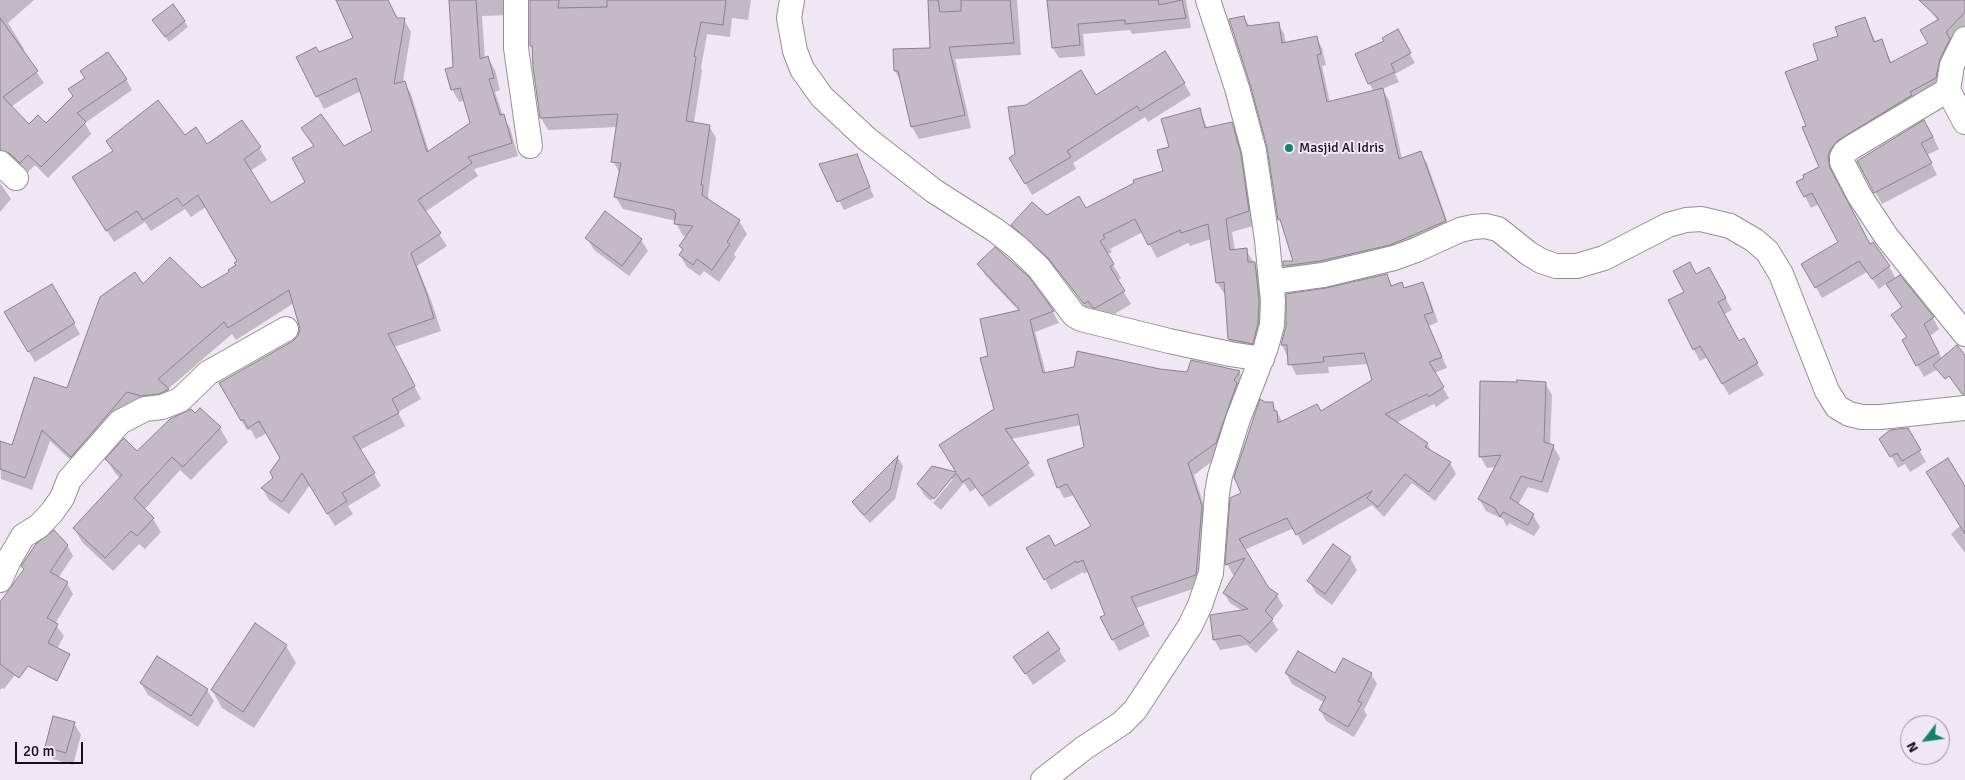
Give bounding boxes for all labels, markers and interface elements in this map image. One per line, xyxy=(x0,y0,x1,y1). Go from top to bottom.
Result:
place label: Masjid Al Idris xyxy=(1299,140,1384,156)
marker: Masjid Al Idris xyxy=(1283,142,1295,154)
north arrow xyxy=(1900,715,1950,765)
scale bar xyxy=(18,732,85,764)
text: N xyxy=(1903,739,1922,756)
text: 20 m xyxy=(23,742,54,760)

